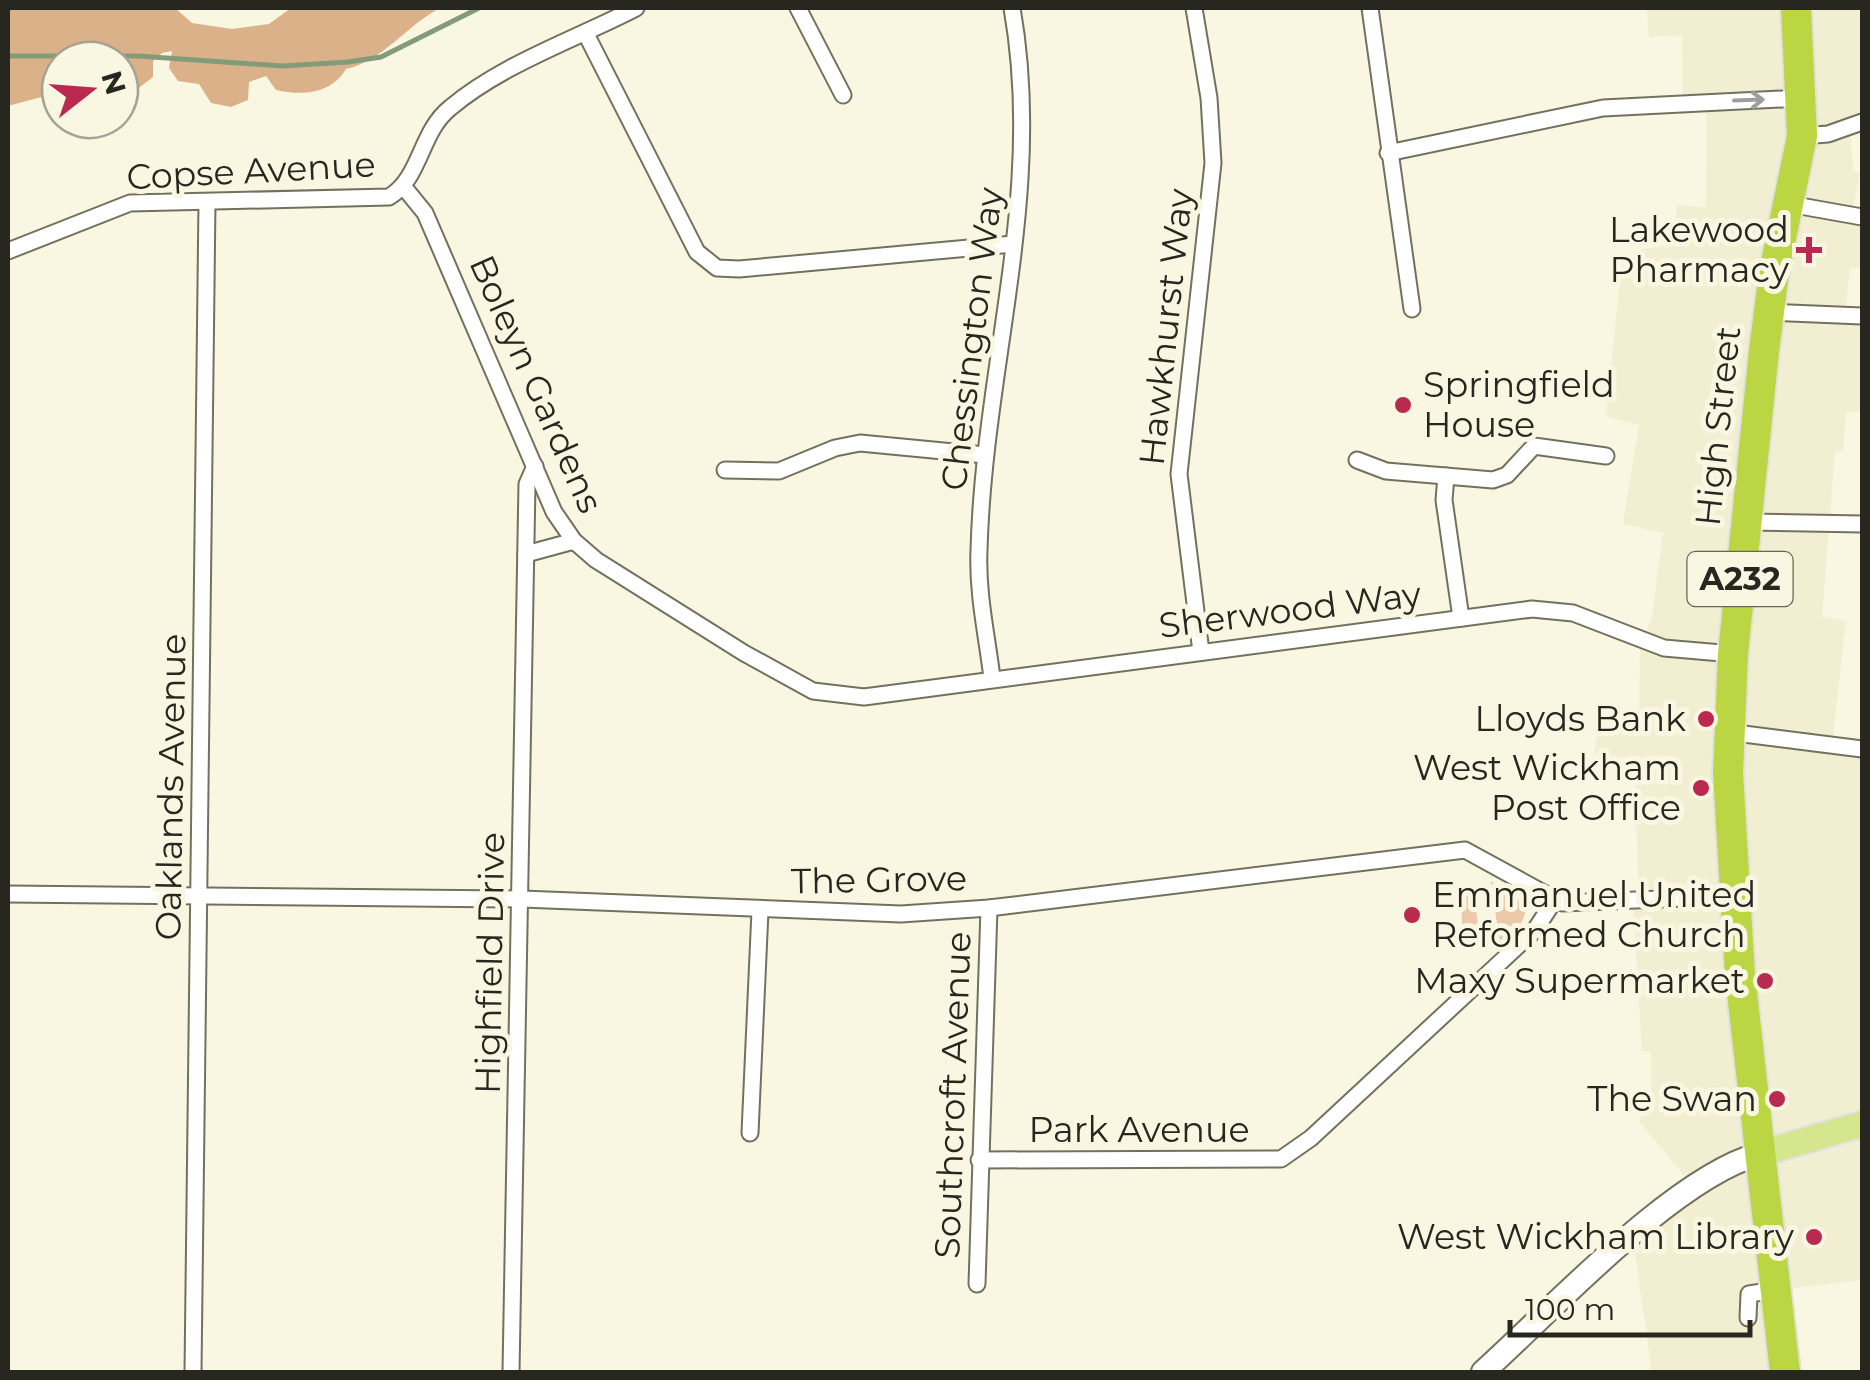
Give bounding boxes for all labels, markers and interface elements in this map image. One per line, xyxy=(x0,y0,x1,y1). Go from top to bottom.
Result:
north arrow xyxy=(40,40,140,140)
text: N xyxy=(94,67,133,98)
one-way arrow xyxy=(1732,91,1764,110)
street label: Copse Avenue xyxy=(125,143,377,198)
street label: Chessington Way xyxy=(932,185,1011,493)
street label: Hawkhurst Way xyxy=(1130,186,1201,467)
place label: Lakewood Pharmacy xyxy=(1609,208,1789,291)
marker: Lakewood Pharmacy xyxy=(1798,239,1820,261)
street label: Boleyn Gardens xyxy=(460,248,613,519)
street label: High Street xyxy=(1686,324,1749,528)
place label: Springfield House xyxy=(1423,363,1615,446)
marker: Springfield House xyxy=(1392,394,1414,416)
road number: A232 xyxy=(1688,552,1792,606)
street label: Sherwood Way xyxy=(1156,572,1424,647)
street label: Oaklands Avenue xyxy=(146,633,195,941)
place label: Lloyds Bank xyxy=(1474,697,1686,740)
marker: Lloyds Bank xyxy=(1695,708,1717,730)
place label: West Wickham Post Office xyxy=(1413,746,1681,829)
marker: West Wickham Post Office xyxy=(1690,777,1712,799)
street label: Highfield Drive xyxy=(466,832,513,1094)
street label: The Grove xyxy=(791,856,967,903)
place label: Emmanuel United Reformed Church xyxy=(1432,873,1756,956)
marker: Emmanuel United Reformed Church xyxy=(1401,904,1423,926)
street label: Southcroft Avenue xyxy=(925,931,980,1259)
place label: Maxy Supermarket xyxy=(1414,959,1745,1002)
marker: Maxy Supermarket xyxy=(1754,970,1776,992)
place label: The Swan xyxy=(1587,1077,1757,1120)
marker: The Swan xyxy=(1766,1088,1788,1110)
street label: Park Avenue xyxy=(1028,1108,1250,1151)
place label: West Wickham Library xyxy=(1397,1215,1794,1258)
marker: West Wickham Library xyxy=(1803,1226,1825,1248)
scale bar xyxy=(1510,1275,1750,1337)
text: 100 m xyxy=(1525,1291,1615,1328)

